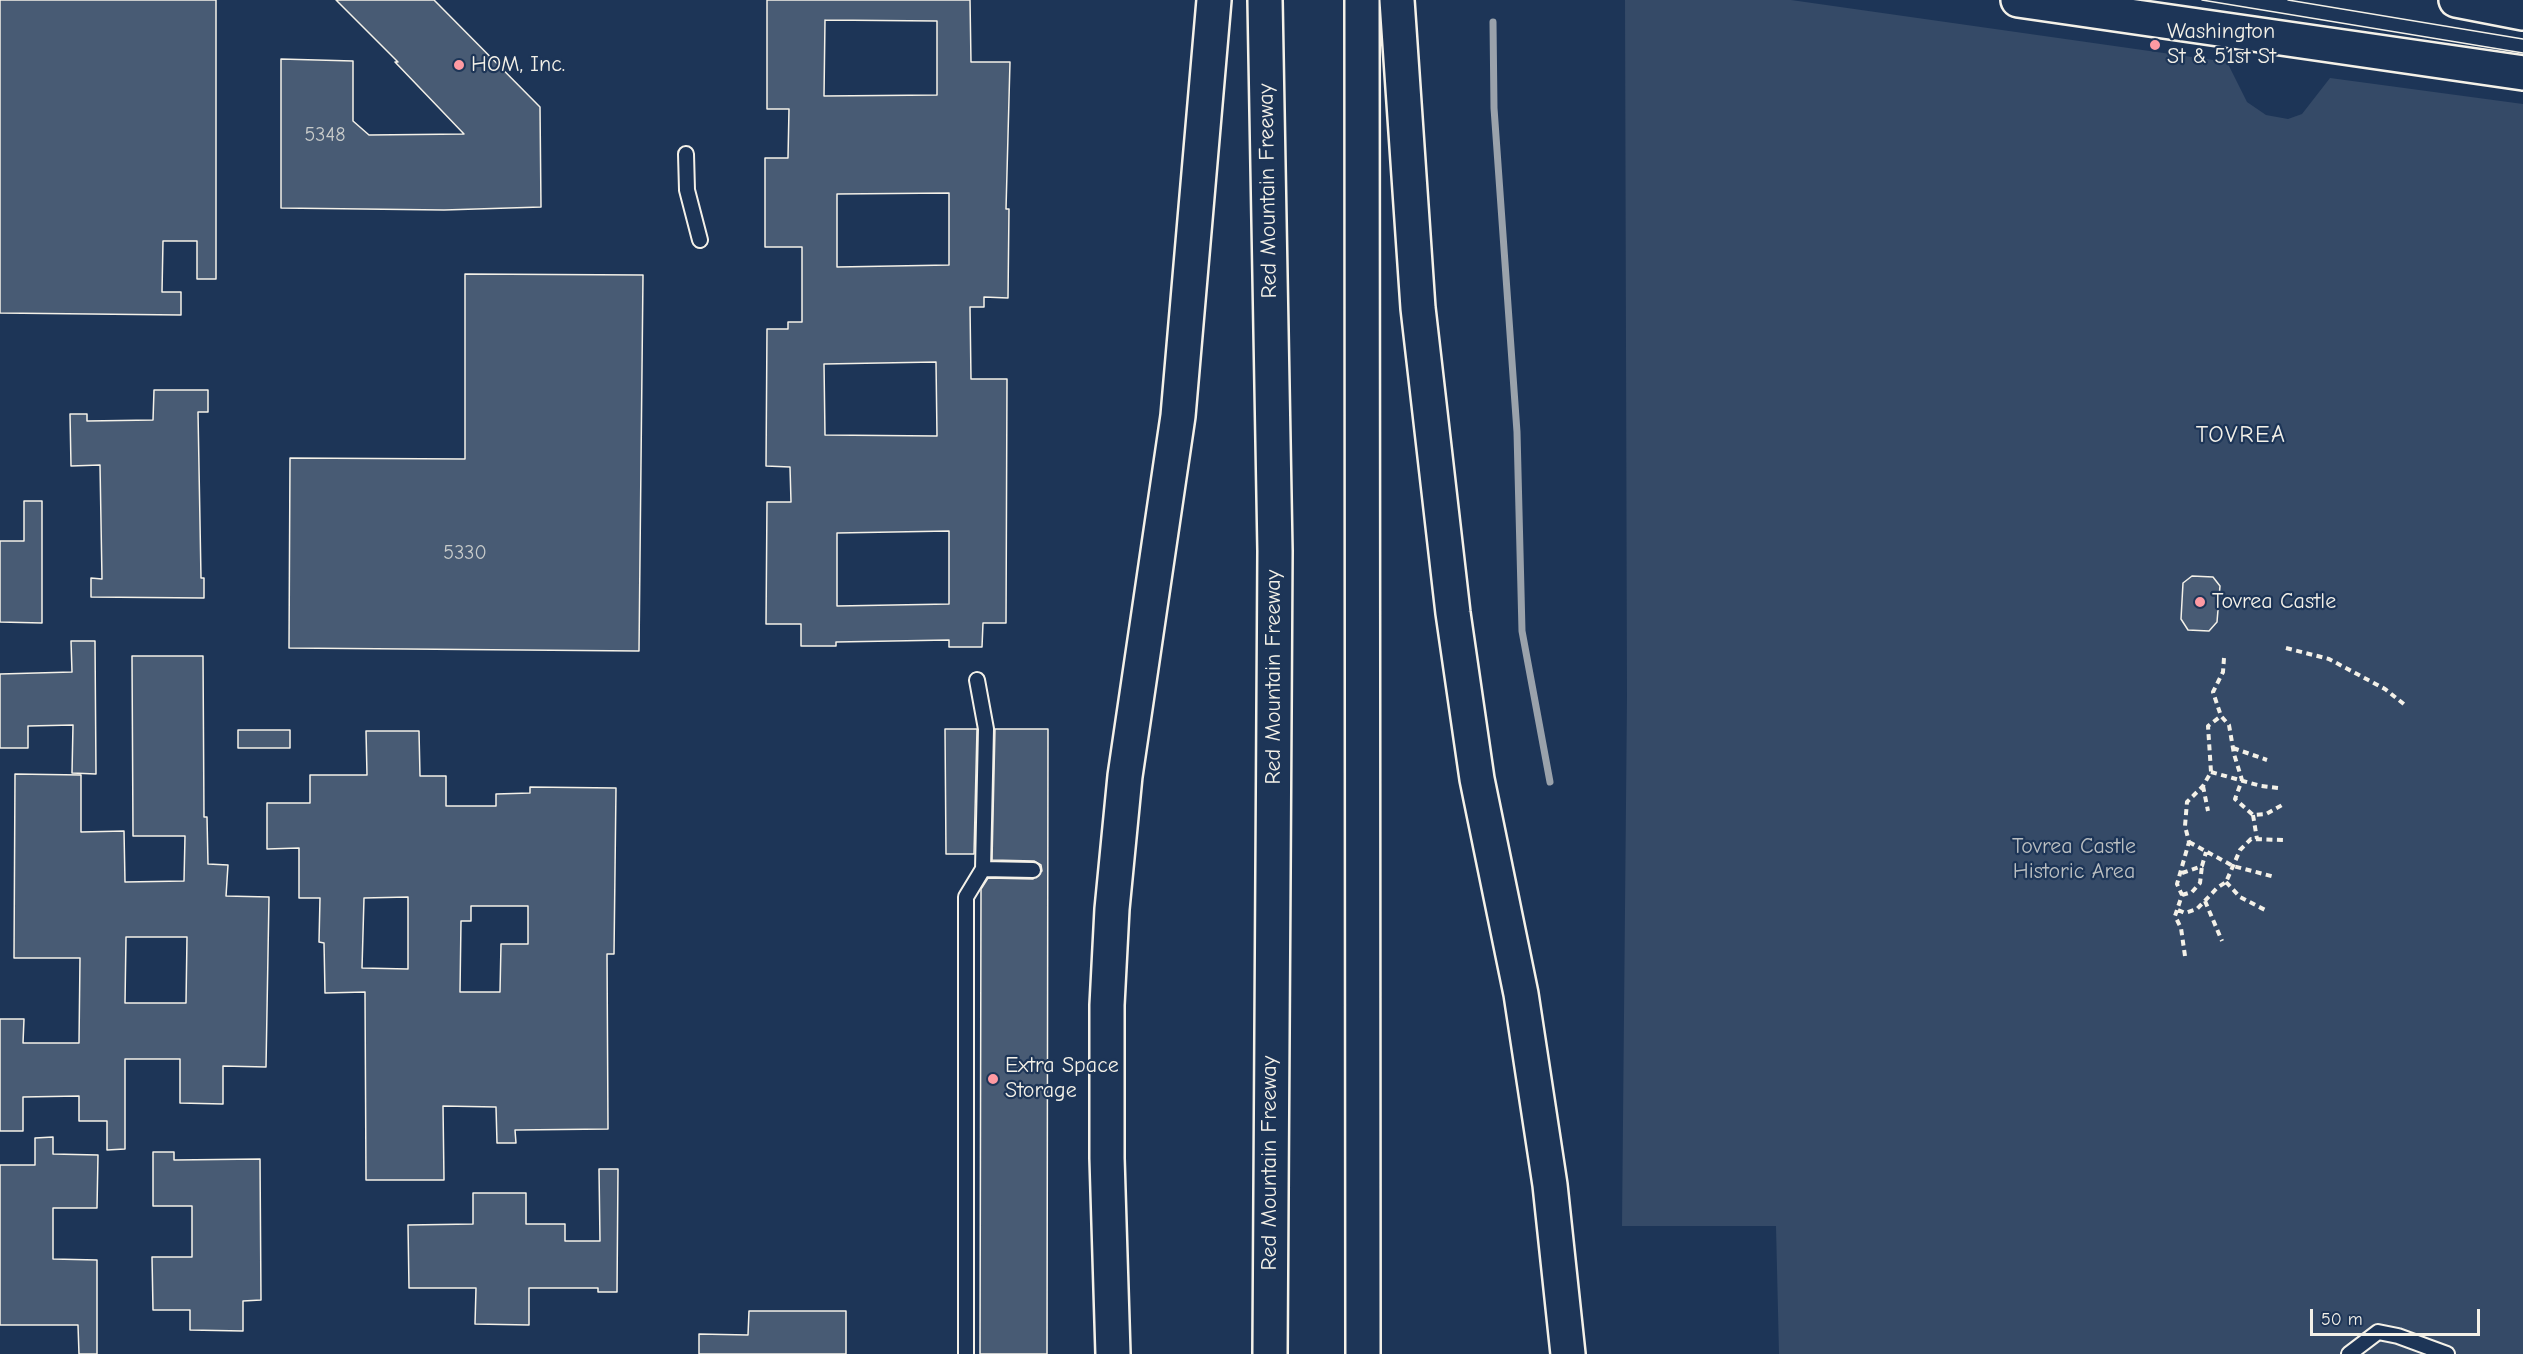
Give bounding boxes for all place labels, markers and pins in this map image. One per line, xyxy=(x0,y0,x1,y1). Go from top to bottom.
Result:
place label: Washington St & 51st St xyxy=(2167,19,2276,70)
marker: Washington St & 51st St xyxy=(2148,38,2162,52)
place label: HOM, Inc. xyxy=(471,52,565,78)
marker: HOM, Inc. xyxy=(452,58,466,72)
place label: Tovrea Castle xyxy=(2212,589,2336,615)
marker: Tovrea Castle xyxy=(2193,595,2207,609)
place label: Extra Space Storage xyxy=(1005,1053,1119,1104)
marker: Extra Space Storage xyxy=(986,1072,1000,1086)

